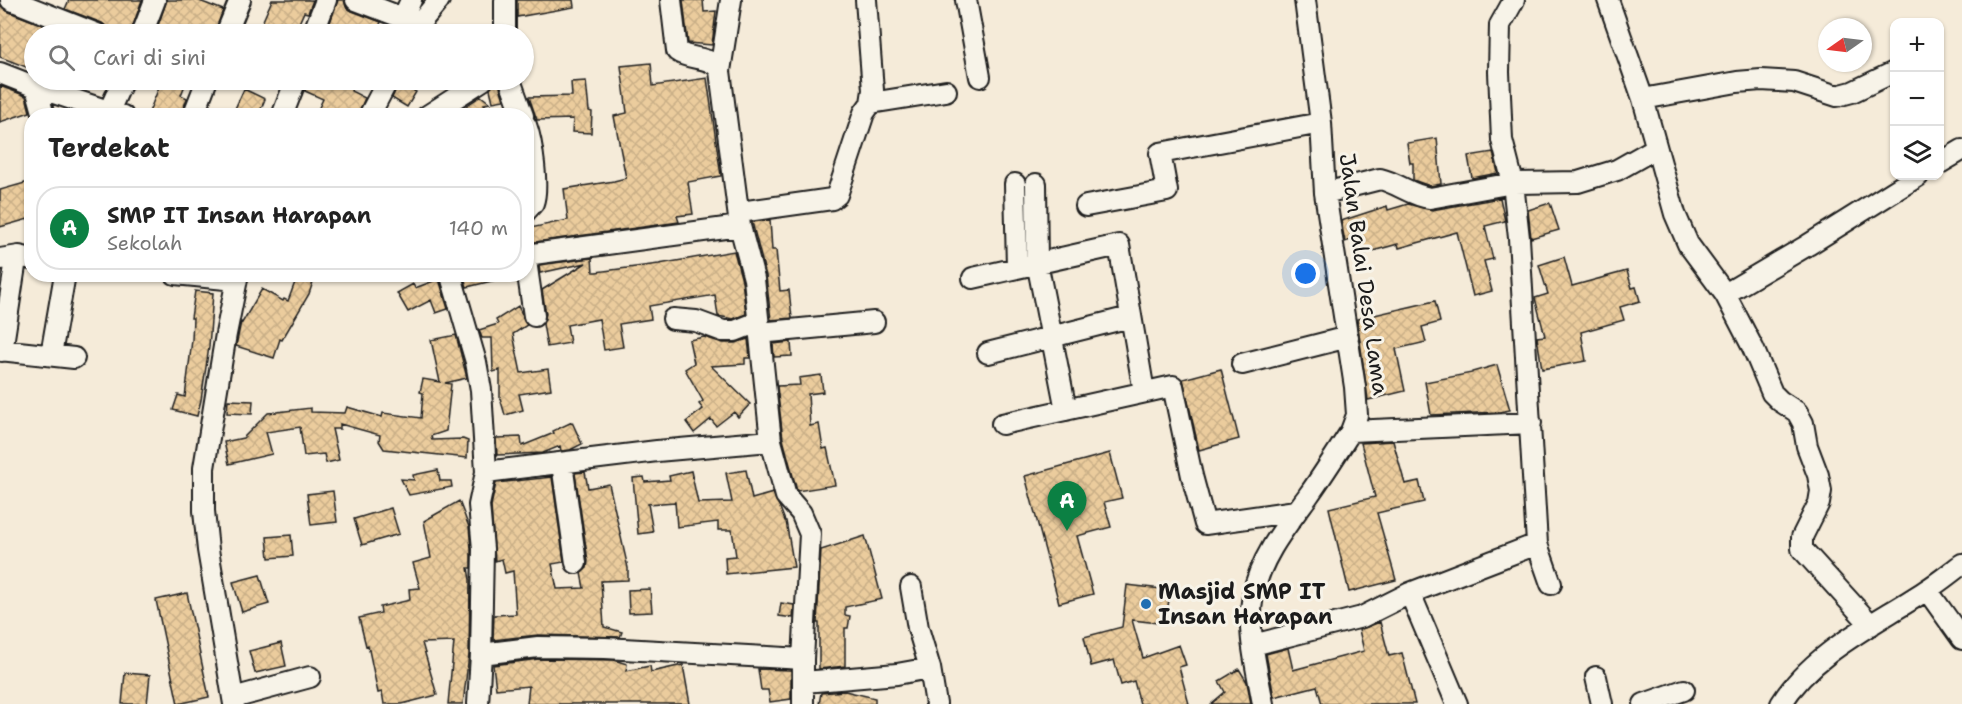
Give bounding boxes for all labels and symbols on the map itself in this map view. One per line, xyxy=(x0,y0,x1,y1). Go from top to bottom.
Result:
north arrow xyxy=(1818,18,1872,72)
street label: Jalan Balai Desa Lama xyxy=(1333,151,1395,397)
your location xyxy=(1291,259,1320,288)
pin: A xyxy=(1048,482,1086,531)
place label: Masjid SMP IT Insan Harapan xyxy=(1158,577,1333,631)
marker: Masjid SMP IT Insan Harapan xyxy=(1139,597,1153,611)

